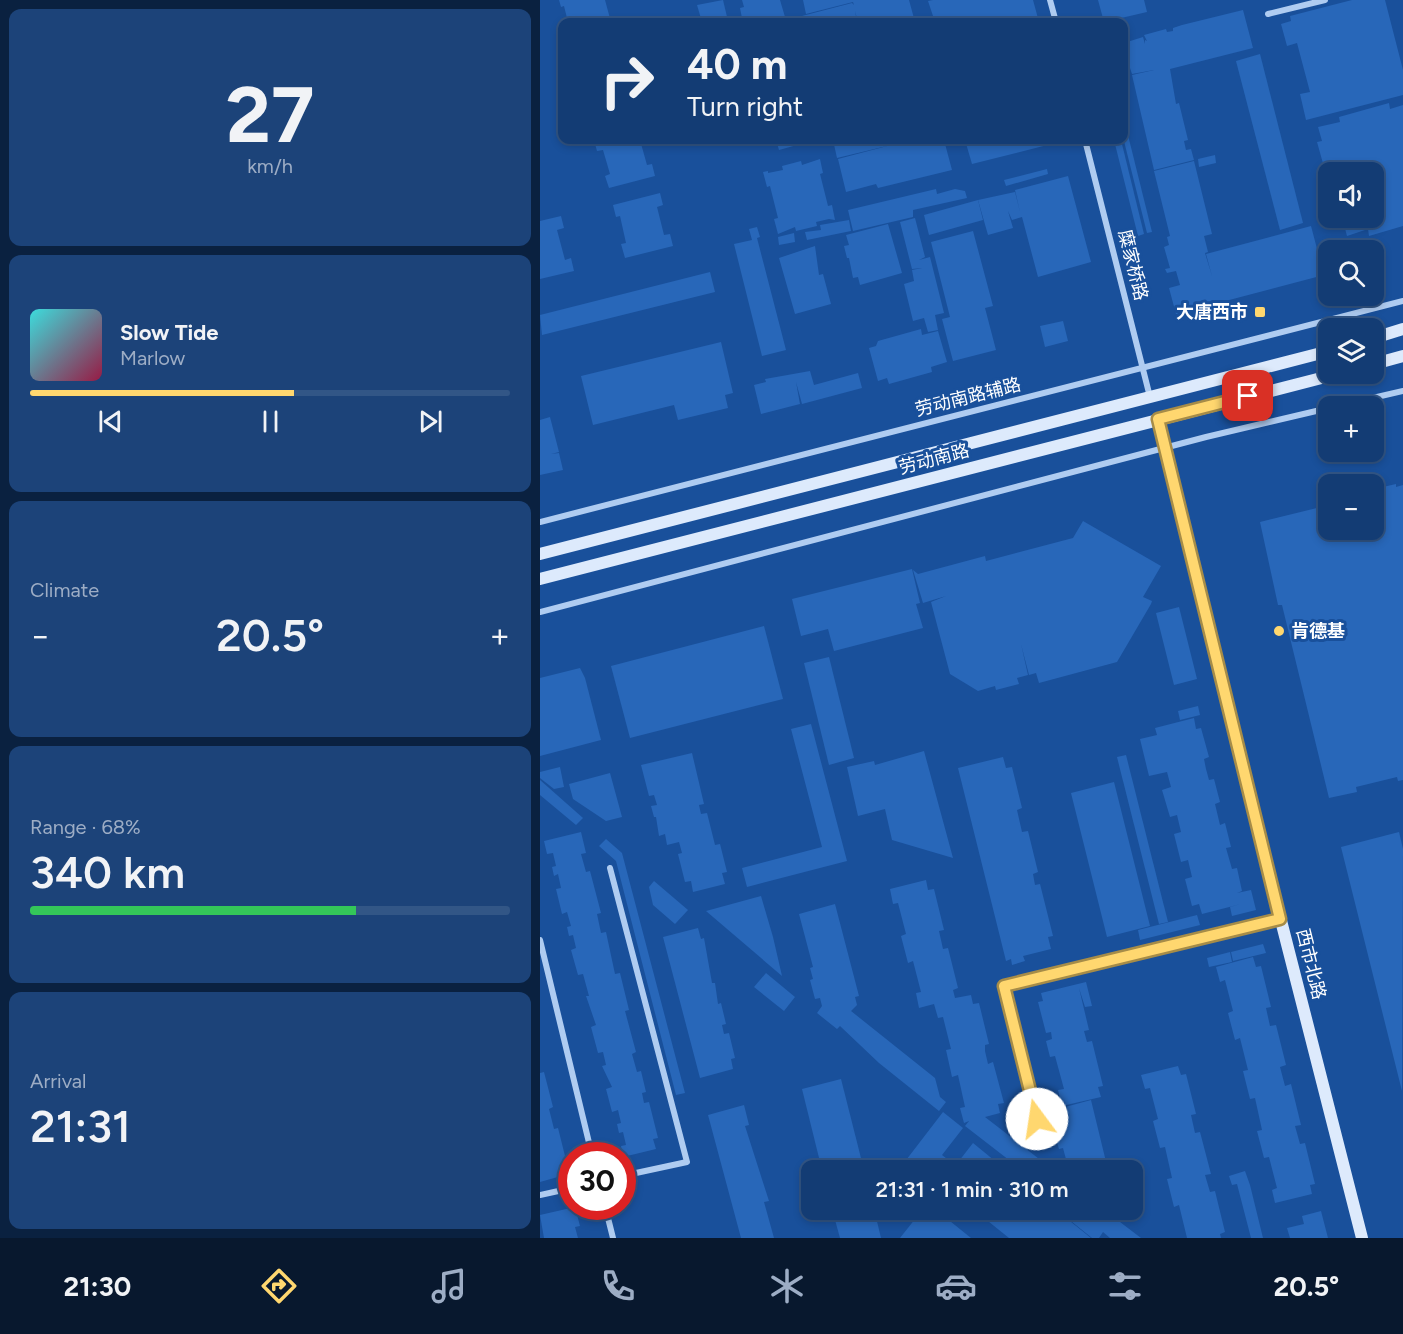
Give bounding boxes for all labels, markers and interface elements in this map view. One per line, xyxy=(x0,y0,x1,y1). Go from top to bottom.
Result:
text: 40 m xyxy=(687,39,787,90)
icon: right xyxy=(588,42,666,120)
text: 27 xyxy=(226,68,314,162)
text: Turn right xyxy=(687,90,803,123)
text: km/h xyxy=(247,154,293,178)
map controls xyxy=(1318,162,1384,540)
button: sound xyxy=(1318,162,1384,228)
street label: 糜家桥路 xyxy=(1114,227,1152,303)
button: search xyxy=(1318,240,1384,306)
place label: 大唐西市 xyxy=(1176,301,1248,323)
marker: 大唐西市 xyxy=(1253,305,1267,319)
button: layers xyxy=(1318,318,1384,384)
text: Slow Tide xyxy=(120,319,219,346)
text: Marlow xyxy=(120,346,185,370)
pin xyxy=(1222,370,1273,421)
street label: 劳动南路辅路 xyxy=(913,373,1023,421)
icon: arrive xyxy=(1231,379,1264,412)
button: + xyxy=(1318,396,1384,462)
icon: previous xyxy=(94,405,127,438)
icon: pause xyxy=(254,405,287,438)
icon: next xyxy=(414,405,447,438)
street label: 劳动南路 xyxy=(896,439,972,479)
button: − xyxy=(1318,474,1384,540)
text: Climate xyxy=(30,578,99,602)
text: 20.5° xyxy=(216,608,324,662)
text: − xyxy=(30,616,51,655)
text: + xyxy=(489,616,510,655)
place label: 肯德基 xyxy=(1291,620,1345,642)
marker: 肯德基 xyxy=(1272,624,1286,638)
text: Range · 68% xyxy=(30,815,141,839)
text: 340 km xyxy=(30,845,185,899)
street label: 西市北路 xyxy=(1292,926,1330,1002)
text: Arrival xyxy=(30,1069,86,1093)
position arrow xyxy=(1005,1087,1069,1151)
text: 21:31 xyxy=(30,1099,131,1153)
speed limit sign: 30 xyxy=(558,1142,636,1220)
text: 21:31 · 1 min · 310 m xyxy=(875,1176,1069,1203)
icon: directions xyxy=(258,1265,300,1307)
icon: music xyxy=(428,1265,470,1307)
icon: phone xyxy=(597,1265,639,1307)
icon: climate xyxy=(766,1265,808,1307)
icon: car xyxy=(935,1265,977,1307)
icon: filters xyxy=(1104,1265,1146,1307)
text: 21:30 xyxy=(64,1270,131,1303)
text: 20.5° xyxy=(1274,1270,1339,1303)

